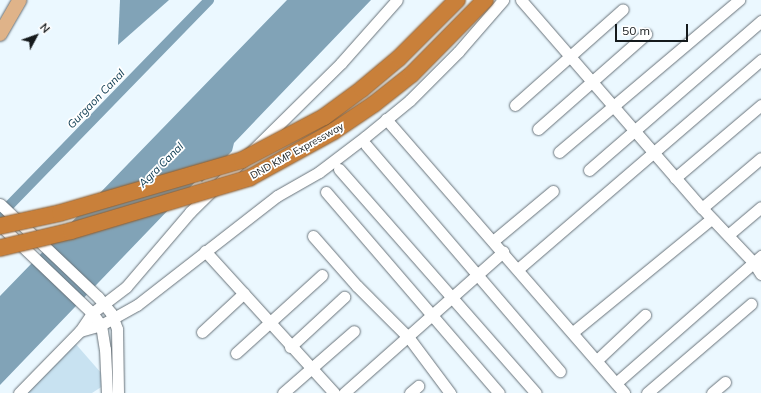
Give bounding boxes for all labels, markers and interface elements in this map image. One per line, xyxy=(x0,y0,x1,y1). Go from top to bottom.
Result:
north arrow xyxy=(16,16,56,56)
scale bar xyxy=(617,16,690,42)
text: N xyxy=(37,20,53,36)
text: 50 m xyxy=(622,23,650,38)
water label: Gurgaon Canal xyxy=(65,67,127,131)
street label: DND KMP Expressway xyxy=(248,120,346,182)
water label: Agra Canal xyxy=(136,140,186,190)

